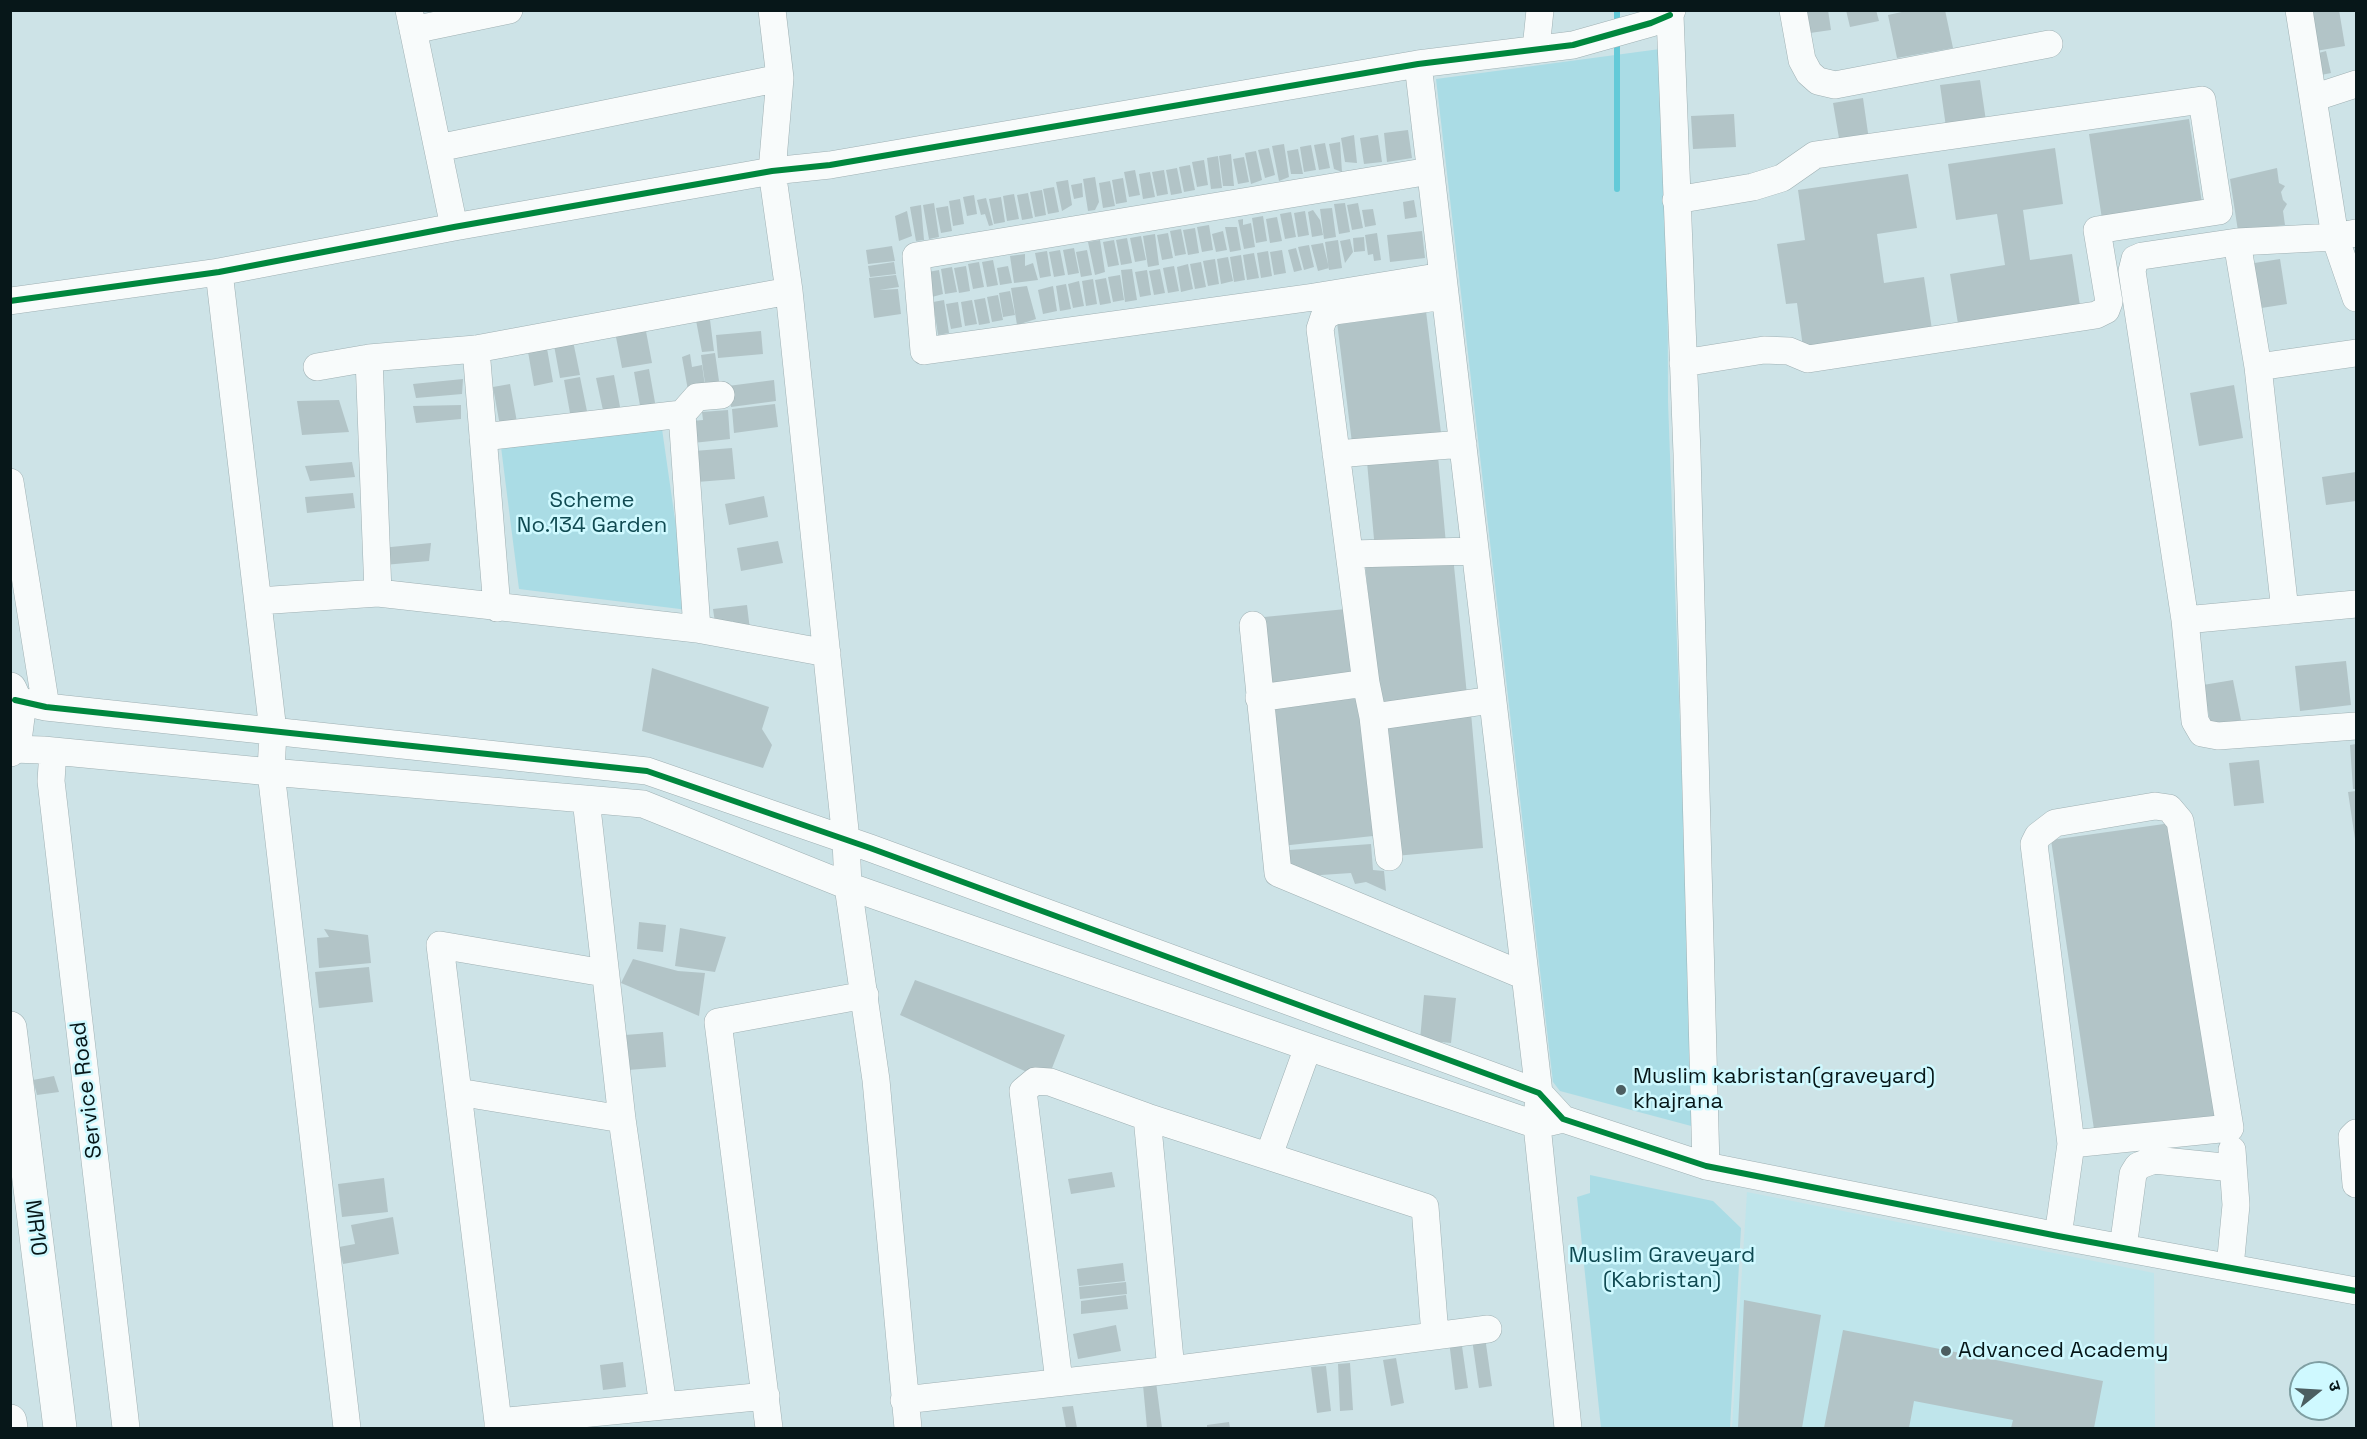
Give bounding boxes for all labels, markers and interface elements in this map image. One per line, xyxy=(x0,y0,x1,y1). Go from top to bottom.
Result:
park label: Scheme No.134 Garden xyxy=(517,488,667,540)
street label: Service Road xyxy=(65,1020,109,1160)
place label: Muslim kabristan(graveyard) khajrana xyxy=(1633,1064,1935,1116)
marker: Muslim kabristan(graveyard) khajrana xyxy=(1614,1083,1628,1097)
street label: MR10 xyxy=(18,1198,52,1258)
park label: Muslim Graveyard (Kabristan) xyxy=(1569,1243,1755,1294)
place label: Advanced Academy xyxy=(1958,1338,2168,1364)
marker: Advanced Academy xyxy=(1939,1344,1953,1358)
north arrow xyxy=(2289,1361,2349,1421)
text: उ xyxy=(2323,1378,2346,1394)

